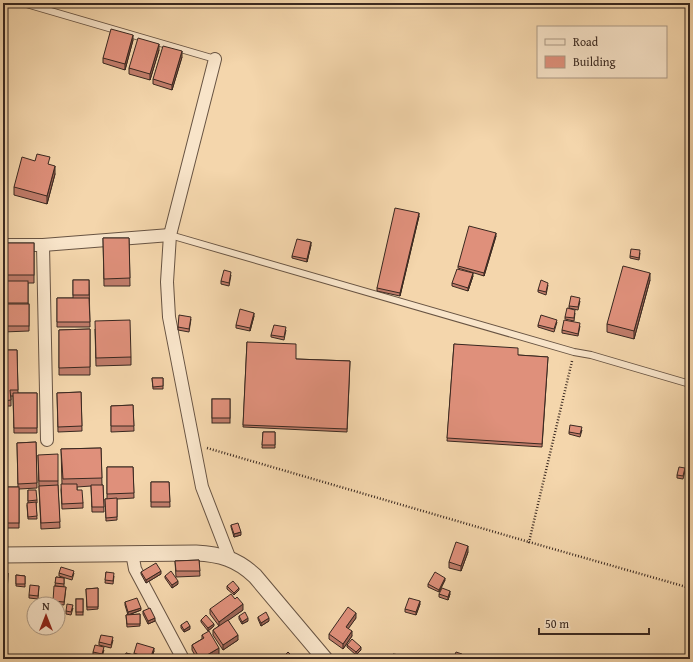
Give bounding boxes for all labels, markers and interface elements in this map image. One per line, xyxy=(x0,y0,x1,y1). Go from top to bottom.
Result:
legend xyxy=(537,26,667,78)
text: Road xyxy=(573,33,599,50)
text: Building xyxy=(573,53,616,70)
north arrow xyxy=(26,596,66,636)
text: N xyxy=(42,598,50,614)
scale bar xyxy=(539,610,649,636)
text: 50 m xyxy=(545,615,569,632)

